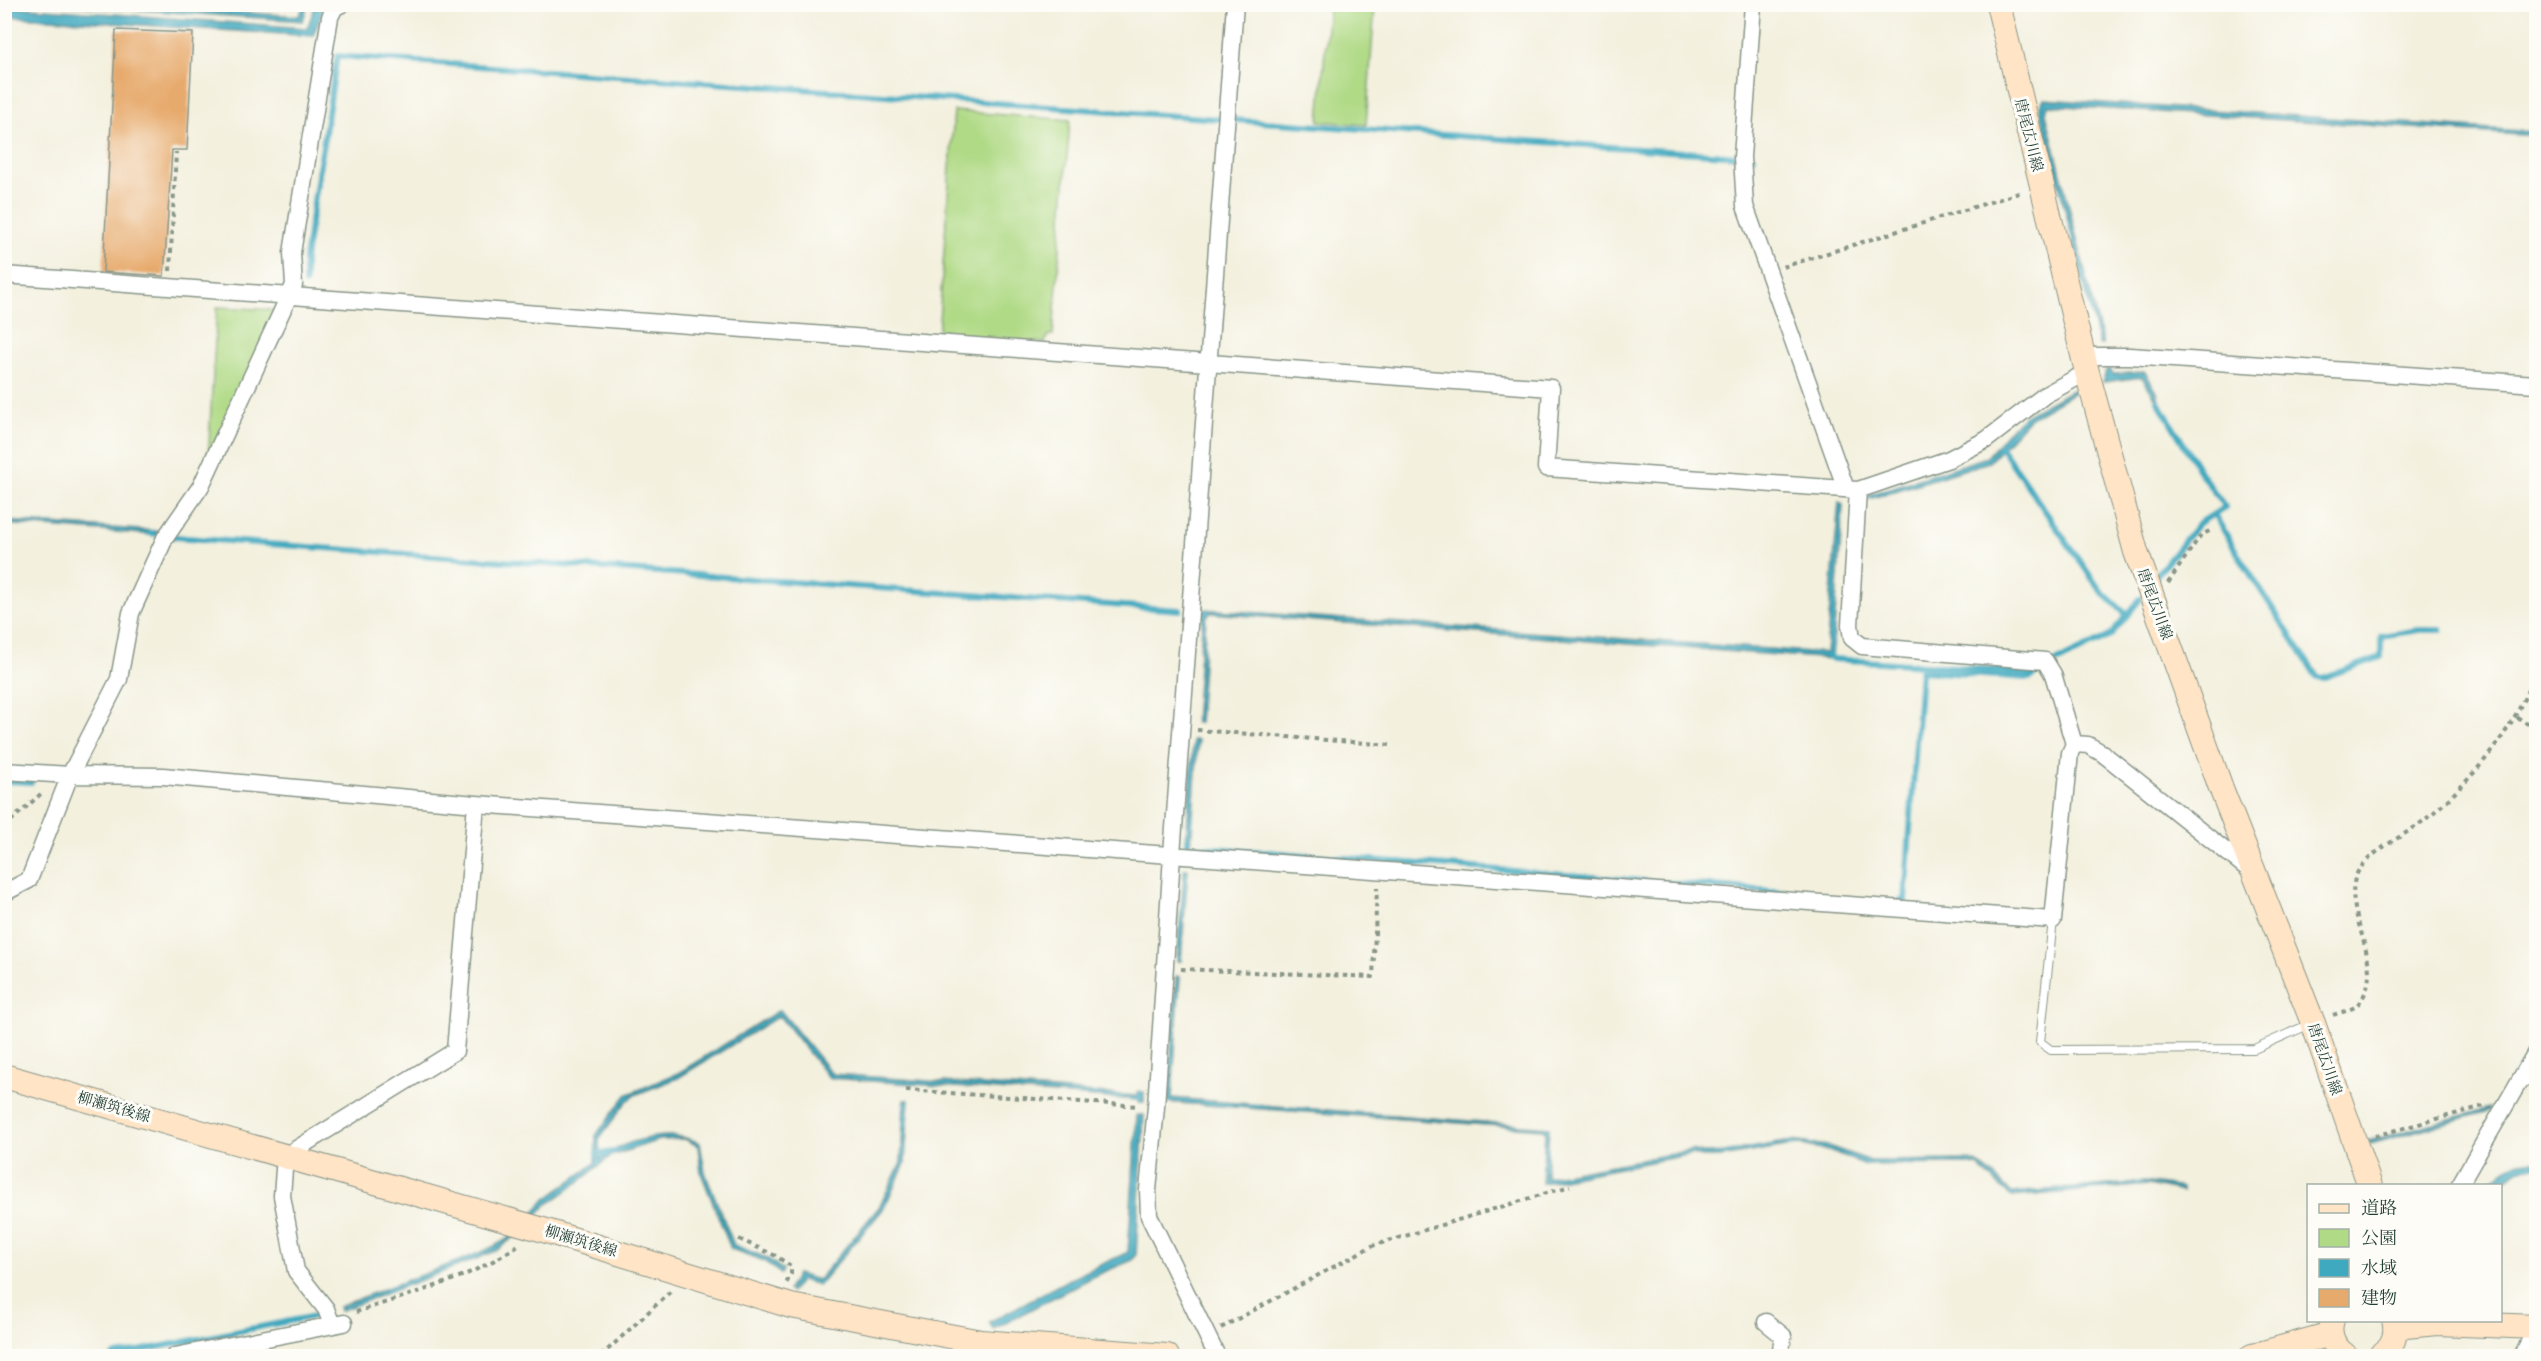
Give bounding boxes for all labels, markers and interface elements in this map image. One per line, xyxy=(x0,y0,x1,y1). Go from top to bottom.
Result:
street label: 唐尾広川線 xyxy=(2011,96,2048,174)
street label: 唐尾広川線 xyxy=(2134,565,2177,642)
street label: 唐尾広川線 xyxy=(2304,1020,2347,1097)
street label: 柳瀬筑後線 xyxy=(75,1087,153,1126)
legend xyxy=(2307,1184,2502,1322)
text: 道路 xyxy=(2361,1197,2397,1219)
street label: 柳瀬筑後線 xyxy=(542,1220,620,1261)
text: 公園 xyxy=(2361,1227,2397,1249)
text: 水域 xyxy=(2361,1257,2397,1279)
text: 建物 xyxy=(2361,1287,2397,1309)

